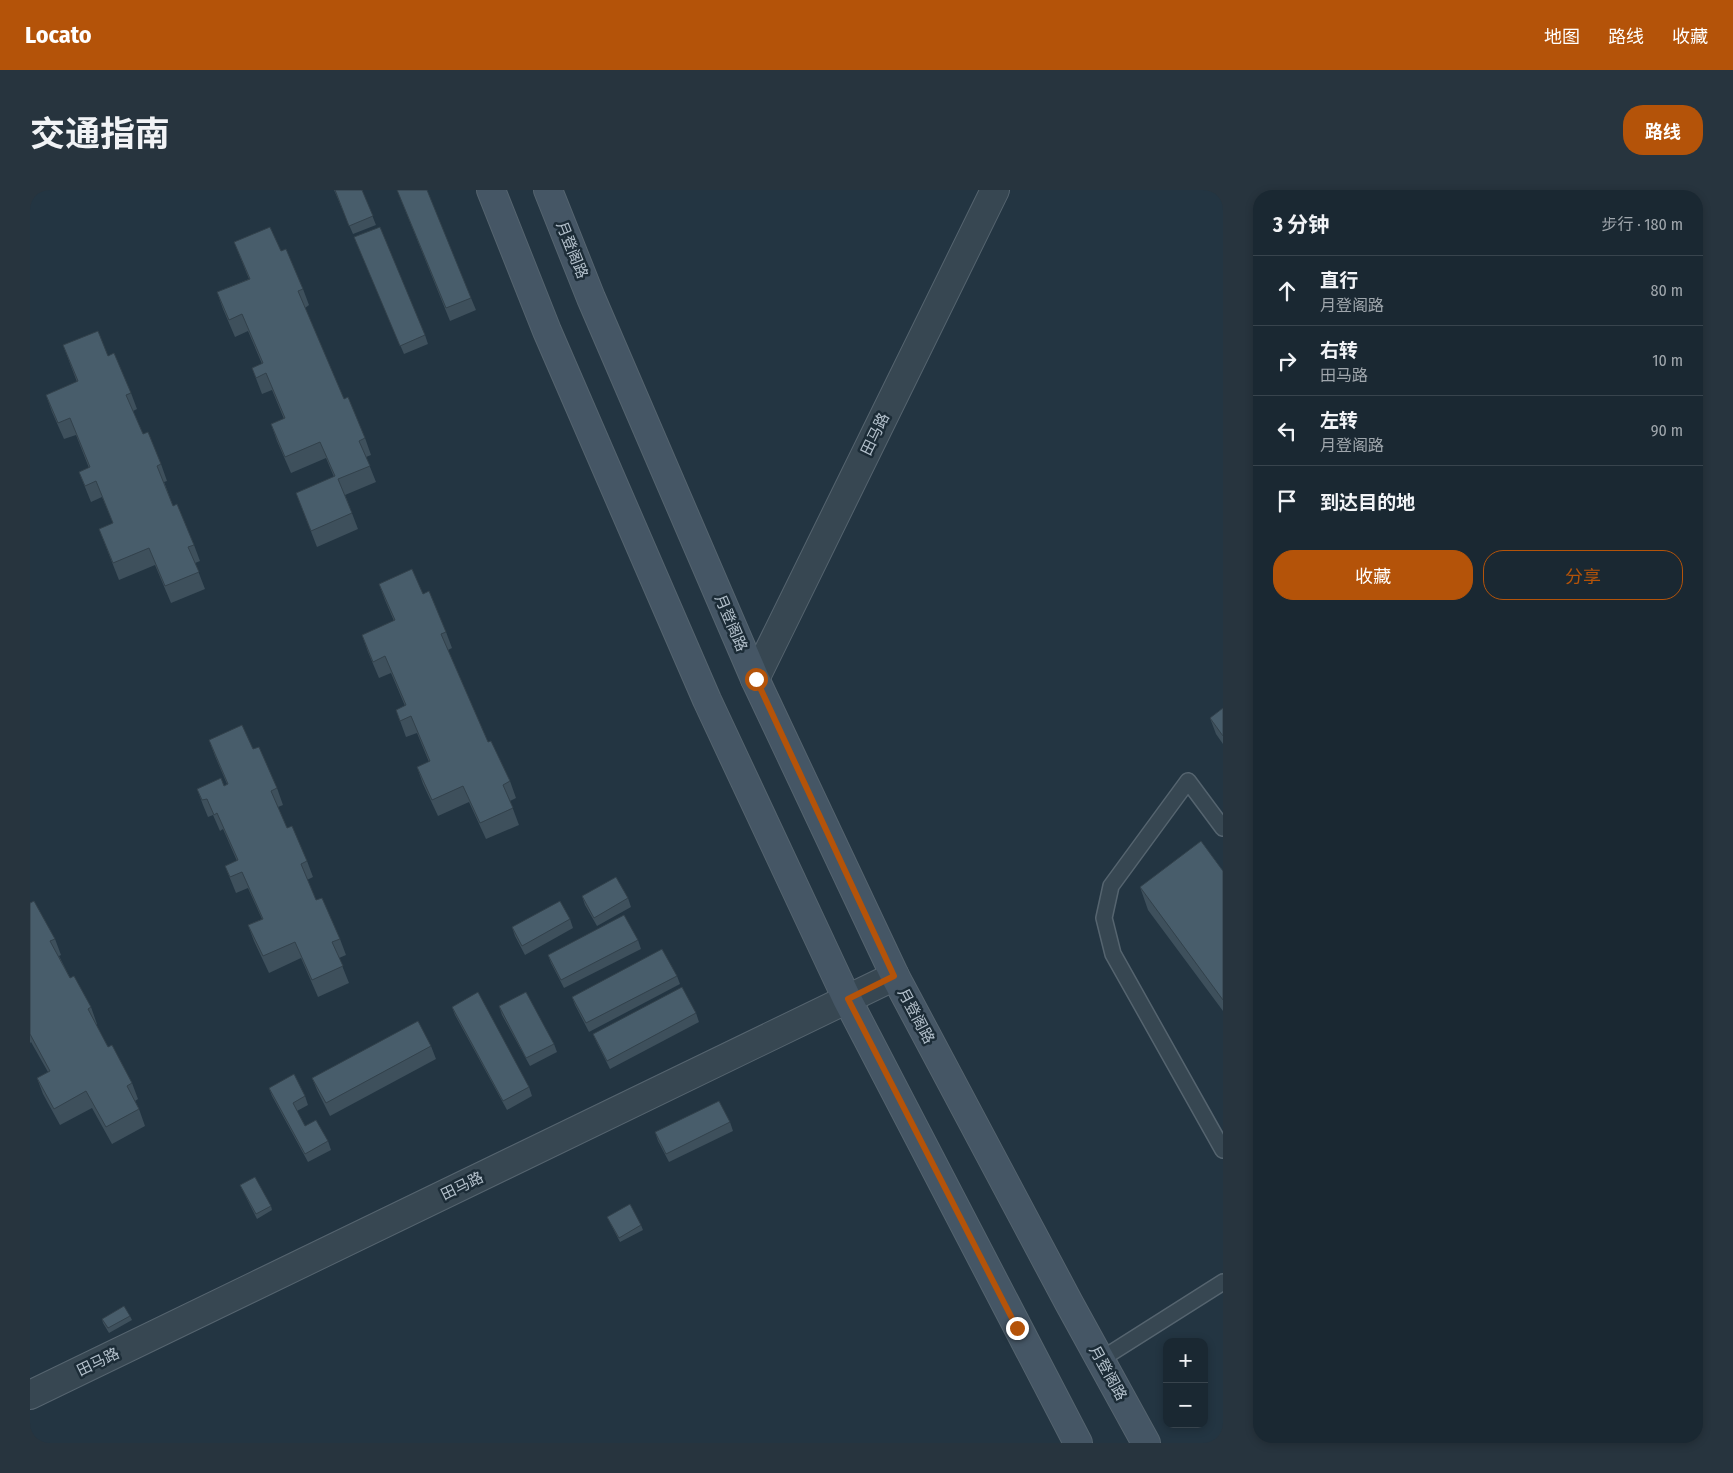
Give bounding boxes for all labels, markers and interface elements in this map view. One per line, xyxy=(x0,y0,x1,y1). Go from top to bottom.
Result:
text: Locato xyxy=(25,21,91,49)
text: 地图 xyxy=(1544,26,1580,48)
text: 路线 xyxy=(1608,26,1644,48)
text: 收藏 xyxy=(1672,26,1708,48)
button: 路线 xyxy=(1623,105,1703,155)
text: 交通指南 xyxy=(30,113,170,155)
text: 3 分钟 xyxy=(1273,212,1329,238)
text: 步行 · 180 m xyxy=(1601,215,1683,234)
street label: 月登阁路 xyxy=(552,219,592,281)
text: 直行 xyxy=(1320,269,1358,292)
icon: ahead xyxy=(1273,277,1301,305)
text: 80 m xyxy=(1651,281,1683,300)
text: 月登阁路 xyxy=(1320,296,1384,315)
text: 右转 xyxy=(1320,339,1358,362)
icon: right xyxy=(1273,347,1301,375)
text: 10 m xyxy=(1652,351,1683,370)
text: 田马路 xyxy=(1320,366,1368,385)
text: 左转 xyxy=(1320,409,1358,432)
street label: 田马路 xyxy=(857,410,893,458)
icon: left xyxy=(1273,417,1301,445)
text: 90 m xyxy=(1651,421,1683,440)
text: 月登阁路 xyxy=(1320,436,1384,455)
icon: arrive xyxy=(1273,487,1301,515)
text: 到达目的地 xyxy=(1320,491,1415,514)
button: 收藏 xyxy=(1273,550,1473,600)
button: 分享 xyxy=(1483,550,1683,600)
street label: 月登阁路 xyxy=(711,592,751,654)
route start xyxy=(745,668,768,691)
street label: 月登阁路 xyxy=(894,985,938,1047)
street label: 田马路 xyxy=(438,1168,486,1204)
route end xyxy=(1006,1317,1029,1340)
map controls xyxy=(1163,1338,1208,1428)
button: + xyxy=(1163,1338,1208,1383)
street label: 月登阁路 xyxy=(1086,1342,1130,1404)
street label: 田马路 xyxy=(74,1344,122,1380)
button: − xyxy=(1163,1383,1208,1428)

